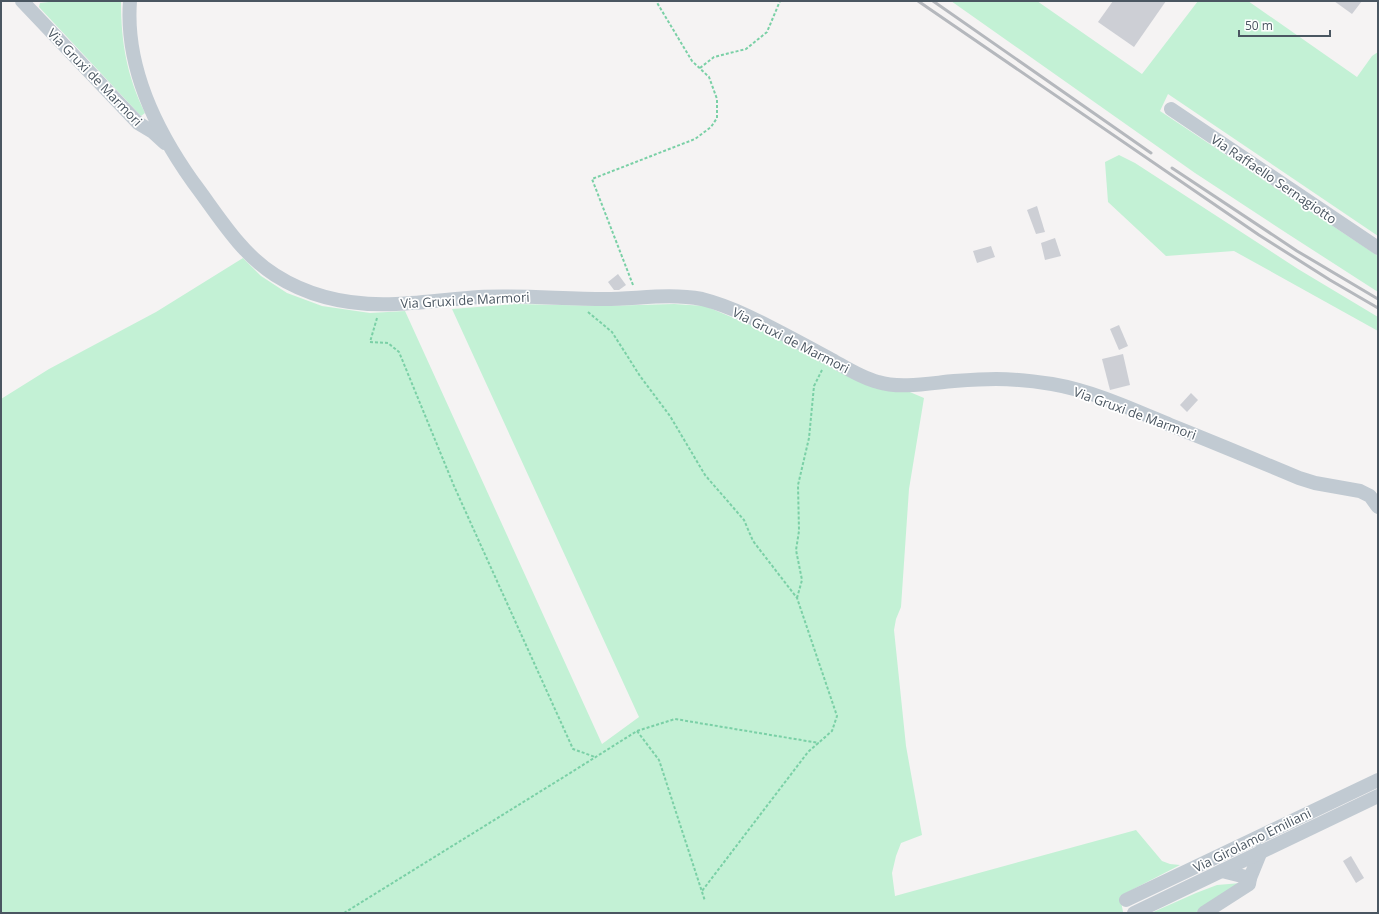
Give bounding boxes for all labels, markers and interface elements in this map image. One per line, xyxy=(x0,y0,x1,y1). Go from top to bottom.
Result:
scale bar xyxy=(1239,12,1330,38)
text: 50 m xyxy=(1245,17,1273,34)
street label: Via Gruxi de Marmori xyxy=(44,24,146,130)
street label: Via Raffaello Sernagiotto xyxy=(1208,130,1341,228)
street label: Via Gruxi de Marmori xyxy=(400,288,530,312)
street label: Via Gruxi de Marmori xyxy=(729,303,853,377)
street label: Via Gruxi de Marmori xyxy=(1071,382,1199,444)
street label: Via Girolamo Emiliani xyxy=(1190,804,1314,876)

